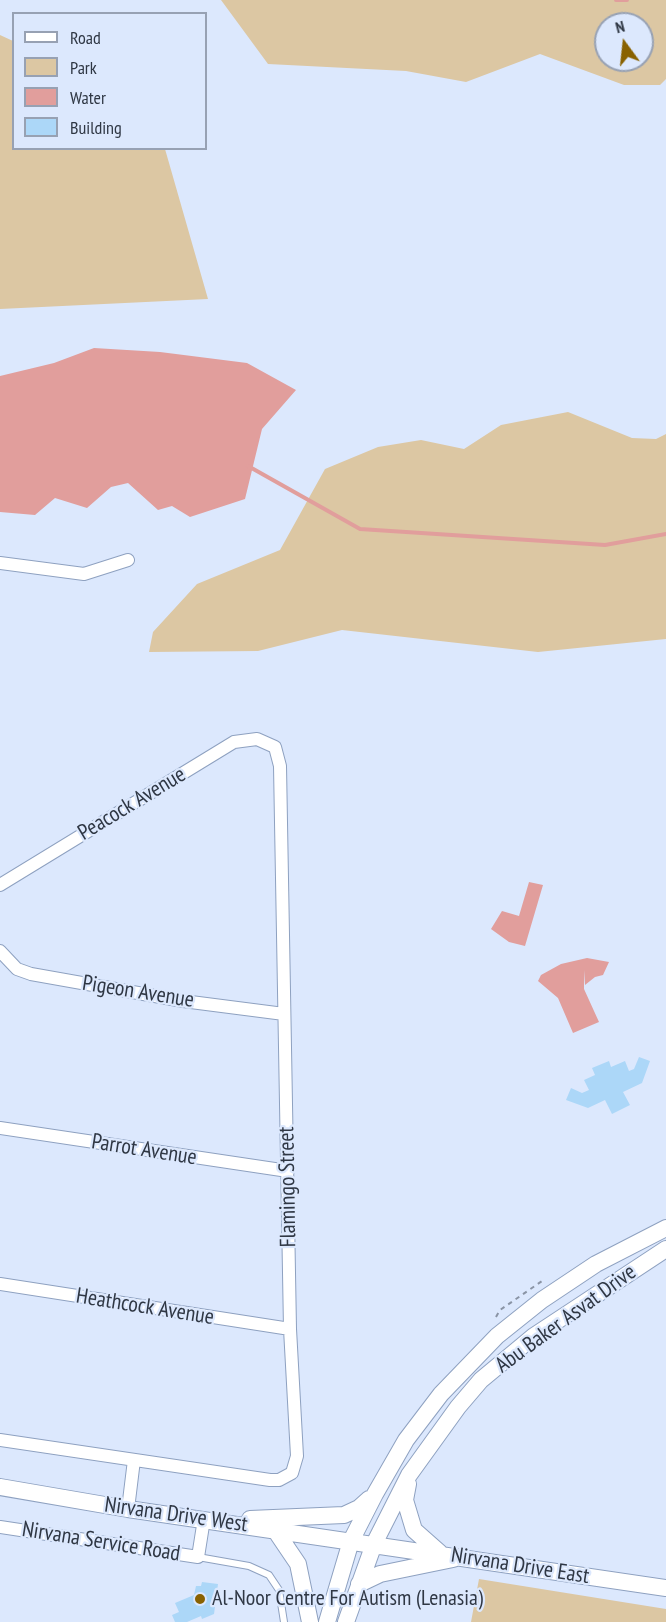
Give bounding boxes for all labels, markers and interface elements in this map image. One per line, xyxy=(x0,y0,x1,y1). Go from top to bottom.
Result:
legend xyxy=(12,12,207,150)
north arrow xyxy=(594,12,654,72)
text: N xyxy=(613,16,627,37)
text: Road xyxy=(70,26,101,49)
text: Park xyxy=(70,56,97,79)
text: Water xyxy=(70,86,106,109)
text: Building xyxy=(70,116,122,139)
street label: Peacock Avenue xyxy=(73,762,191,846)
street label: Pigeon Avenue xyxy=(80,970,196,1014)
street label: Flamingo Street xyxy=(274,1126,302,1248)
street label: Parrot Avenue xyxy=(90,1129,198,1171)
street label: Abu Baker Asvat Drive xyxy=(491,1259,641,1379)
street label: Heathcock Avenue xyxy=(74,1283,216,1331)
street label: Nirvana Drive West xyxy=(103,1492,249,1538)
street label: Nirvana Service Road xyxy=(20,1516,182,1568)
street label: Nirvana Drive East xyxy=(449,1542,591,1590)
place label: Al-Noor Centre For Autism (Lenasia) xyxy=(212,1586,483,1612)
marker: Al-Noor Centre For Autism (Lenasia) xyxy=(193,1592,207,1606)

